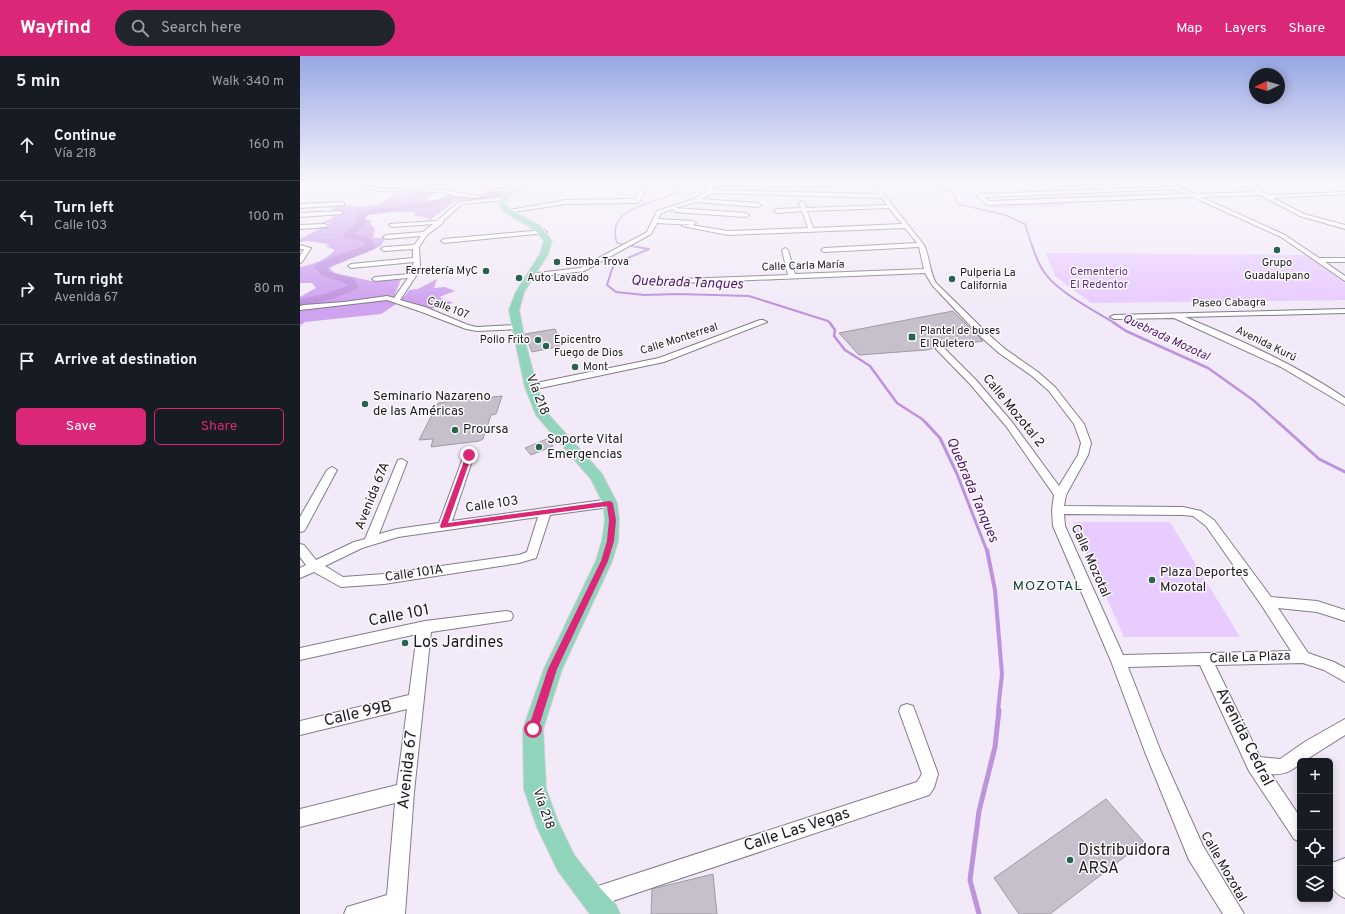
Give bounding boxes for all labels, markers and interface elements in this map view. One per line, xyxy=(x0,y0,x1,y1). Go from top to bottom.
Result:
search box xyxy=(115,10,395,46)
text: Wayfind xyxy=(20,16,91,40)
icon: search xyxy=(129,17,151,39)
text: Search here xyxy=(161,19,241,38)
text: Map xyxy=(1176,20,1202,37)
text: Layers xyxy=(1224,20,1266,37)
text: Share xyxy=(1288,20,1325,37)
north arrow xyxy=(1249,68,1285,104)
text: 5 min xyxy=(16,71,60,93)
text: Walk · 340 m xyxy=(212,74,284,90)
text: Continue xyxy=(54,127,116,146)
icon: ahead xyxy=(16,134,38,156)
text: 160 m xyxy=(249,137,284,153)
text: Vía 218 xyxy=(54,146,96,162)
text: Turn left xyxy=(54,199,114,218)
icon: left xyxy=(16,206,38,228)
text: 100 m xyxy=(248,209,284,225)
text: Calle 103 xyxy=(54,218,107,234)
marker: Grupo Guadalupano xyxy=(1272,245,1282,255)
place label: Bomba Trova xyxy=(565,255,629,269)
place label: Grupo Guadalupano xyxy=(1244,256,1310,283)
marker: Bomba Trova xyxy=(552,257,562,267)
street label: Calle Carla María xyxy=(761,258,845,274)
place label: Ferretería MyC xyxy=(405,264,478,278)
park label: Cementerio El Redentor xyxy=(1070,265,1129,292)
marker: Ferretería MyC xyxy=(481,266,491,276)
place label: Pulperia La California xyxy=(960,266,1016,293)
text: Turn right xyxy=(54,271,123,290)
place label: Auto Lavado xyxy=(527,271,589,285)
marker: Auto Lavado xyxy=(514,273,524,283)
water label: Quebrada Tanques xyxy=(631,273,744,293)
marker: Pulperia La California xyxy=(947,274,957,284)
icon: right xyxy=(16,278,38,300)
text: 80 m xyxy=(254,281,284,297)
text: Avenida 67 xyxy=(54,290,118,306)
street label: Calle 107 xyxy=(425,294,471,322)
street label: Paseo Cabagra xyxy=(1192,295,1266,311)
water label: Quebrada Mozotal xyxy=(1120,311,1213,366)
street label: Calle Monterreal xyxy=(638,320,720,358)
street label: Avenida Kurú xyxy=(1233,323,1299,365)
place label: Plantel de buses El Ruletero xyxy=(920,324,1000,351)
marker: Plantel de buses El Ruletero xyxy=(907,332,917,342)
place label: Pollo Frito xyxy=(480,333,530,347)
place label: Epicentro Fuego de Dios xyxy=(554,333,623,360)
marker: Pollo Frito xyxy=(533,335,543,345)
marker: Epicentro Fuego de Dios xyxy=(541,341,551,351)
icon: arrive xyxy=(16,350,38,372)
text: Arrive at destination xyxy=(54,351,197,370)
place label: Mont xyxy=(583,360,608,374)
marker: Mont xyxy=(570,362,580,372)
street label: Calle Mozotal 2 xyxy=(979,371,1047,451)
street label: Vía 218 xyxy=(522,372,552,418)
place label: Seminario Nazareno de las Américas xyxy=(373,389,491,420)
marker: Seminario Nazareno de las Américas xyxy=(360,399,370,409)
button: Save xyxy=(16,408,146,445)
button: Share xyxy=(154,408,284,445)
place label: Proursa xyxy=(463,422,508,438)
marker: Proursa xyxy=(450,425,460,435)
place label: Soporte Vital Emergencias xyxy=(547,432,623,463)
water label: Quebrada Tanques xyxy=(942,435,1002,546)
marker: Soporte Vital Emergencias xyxy=(534,442,544,452)
route end xyxy=(460,446,478,464)
street label: Avenida 67A xyxy=(352,460,394,532)
street label: Calle 103 xyxy=(465,493,519,517)
street label: Calle Mozotal xyxy=(1067,522,1113,600)
street label: Calle 101A xyxy=(384,562,444,586)
place label: Plaza Deportes Mozotal xyxy=(1160,565,1249,596)
marker: Plaza Deportes Mozotal xyxy=(1147,575,1157,585)
district label: MOZOTAL xyxy=(1013,578,1083,595)
street label: Calle 101 xyxy=(367,600,431,632)
place label: Los Jardines xyxy=(413,633,503,653)
marker: Los Jardines xyxy=(400,638,410,648)
street label: Calle La Plaza xyxy=(1209,649,1291,667)
street label: Avenida Cedral xyxy=(1211,684,1277,790)
street label: Calle 99B xyxy=(322,696,394,732)
route start xyxy=(524,720,542,738)
street label: Avenida 67 xyxy=(394,730,422,810)
map controls xyxy=(1297,758,1333,902)
button: + xyxy=(1297,758,1333,794)
street label: Vía 218 xyxy=(529,786,557,832)
button: − xyxy=(1297,794,1333,830)
street label: Calle Las Vegas xyxy=(741,803,853,857)
street label: Calle Mozotal xyxy=(1196,829,1250,905)
button: locate xyxy=(1297,830,1333,866)
place label: Distribuidora ARSA xyxy=(1078,841,1170,879)
marker: Distribuidora ARSA xyxy=(1065,855,1075,865)
button: layers xyxy=(1297,866,1333,902)

